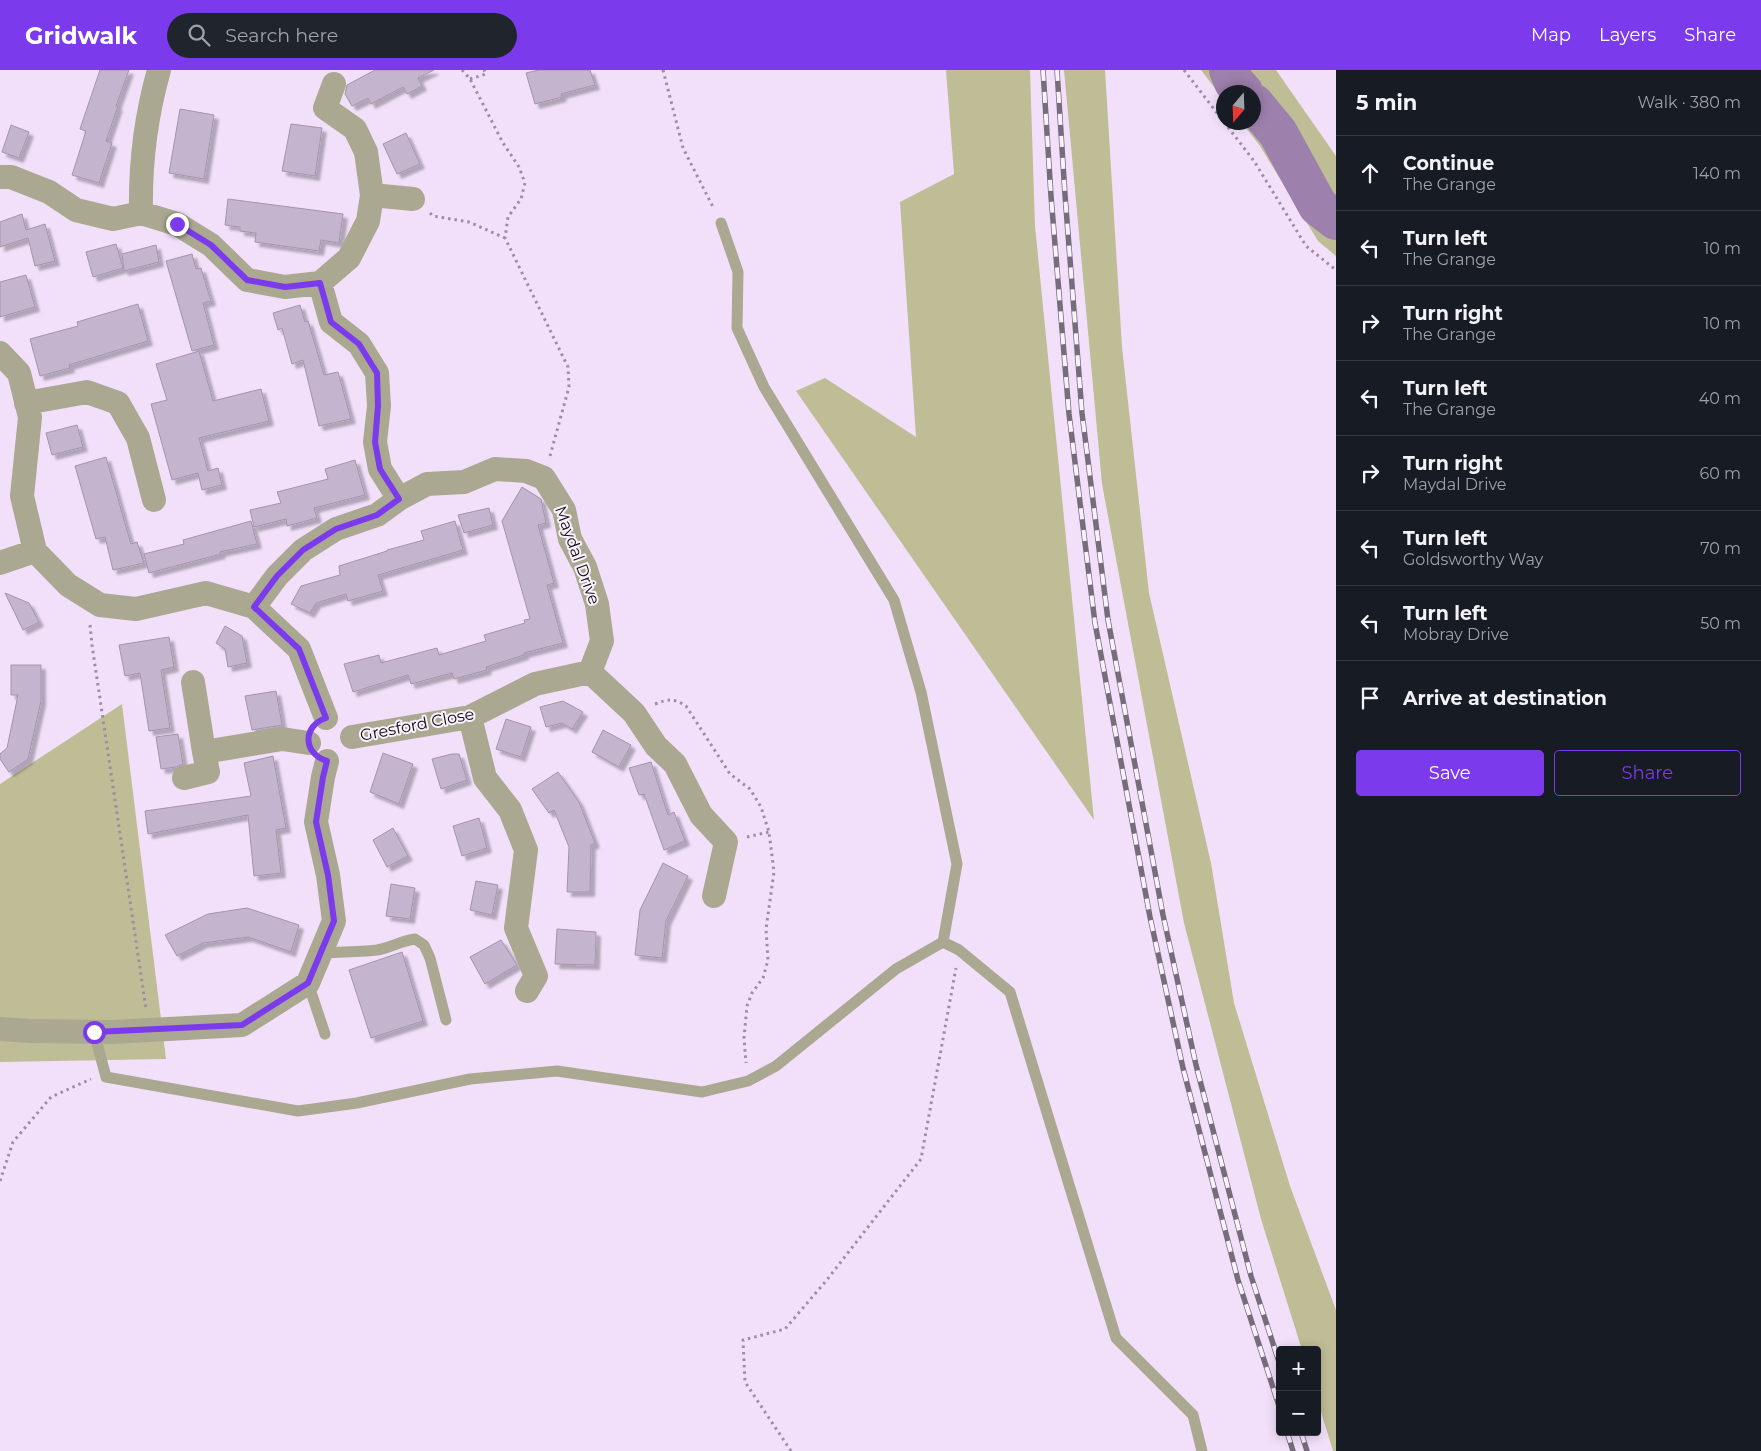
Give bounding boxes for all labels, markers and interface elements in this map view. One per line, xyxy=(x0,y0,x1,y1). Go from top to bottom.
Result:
search box xyxy=(167,13,517,58)
text: Gridwalk xyxy=(25,21,137,50)
icon: search xyxy=(185,21,213,49)
text: Search here xyxy=(225,24,338,47)
text: Map xyxy=(1531,24,1571,46)
text: Layers xyxy=(1599,24,1656,46)
text: Share xyxy=(1684,24,1736,46)
north arrow xyxy=(1216,85,1261,130)
text: 5 min xyxy=(1356,90,1417,115)
text: Walk · 380 m xyxy=(1637,93,1741,112)
text: Continue xyxy=(1403,152,1494,175)
icon: ahead xyxy=(1356,159,1384,187)
text: 140 m xyxy=(1693,164,1741,183)
text: The Grange xyxy=(1403,175,1496,194)
route end xyxy=(166,213,189,236)
text: Turn left xyxy=(1403,227,1488,250)
icon: left xyxy=(1356,234,1384,262)
text: 10 m xyxy=(1703,239,1741,258)
text: The Grange xyxy=(1403,250,1496,269)
text: Turn right xyxy=(1403,302,1503,325)
icon: right xyxy=(1356,309,1384,337)
text: 10 m xyxy=(1703,314,1741,333)
text: The Grange xyxy=(1403,325,1496,344)
text: Turn left xyxy=(1403,377,1488,400)
icon: left xyxy=(1356,384,1384,412)
text: 40 m xyxy=(1699,389,1741,408)
text: The Grange xyxy=(1403,400,1496,419)
text: Turn right xyxy=(1403,452,1503,475)
icon: right xyxy=(1356,459,1384,487)
text: 60 m xyxy=(1699,464,1741,483)
text: Maydal Drive xyxy=(1403,475,1507,494)
street label: Maydal Drive xyxy=(551,503,604,607)
text: Turn left xyxy=(1403,527,1488,550)
icon: left xyxy=(1356,534,1384,562)
text: 70 m xyxy=(1700,539,1741,558)
text: Goldsworthy Way xyxy=(1403,550,1543,569)
text: Turn left xyxy=(1403,602,1488,625)
icon: left xyxy=(1356,609,1384,637)
text: 50 m xyxy=(1700,614,1741,633)
text: Mobray Drive xyxy=(1403,625,1509,644)
icon: arrive xyxy=(1356,684,1384,712)
text: Arrive at destination xyxy=(1403,687,1607,710)
street label: Gresford Close xyxy=(358,704,476,745)
button: Save xyxy=(1356,750,1544,796)
button: Share xyxy=(1554,750,1741,796)
route start xyxy=(83,1021,106,1044)
map controls xyxy=(1276,1346,1321,1436)
button: + xyxy=(1276,1346,1321,1391)
button: − xyxy=(1276,1391,1321,1436)

